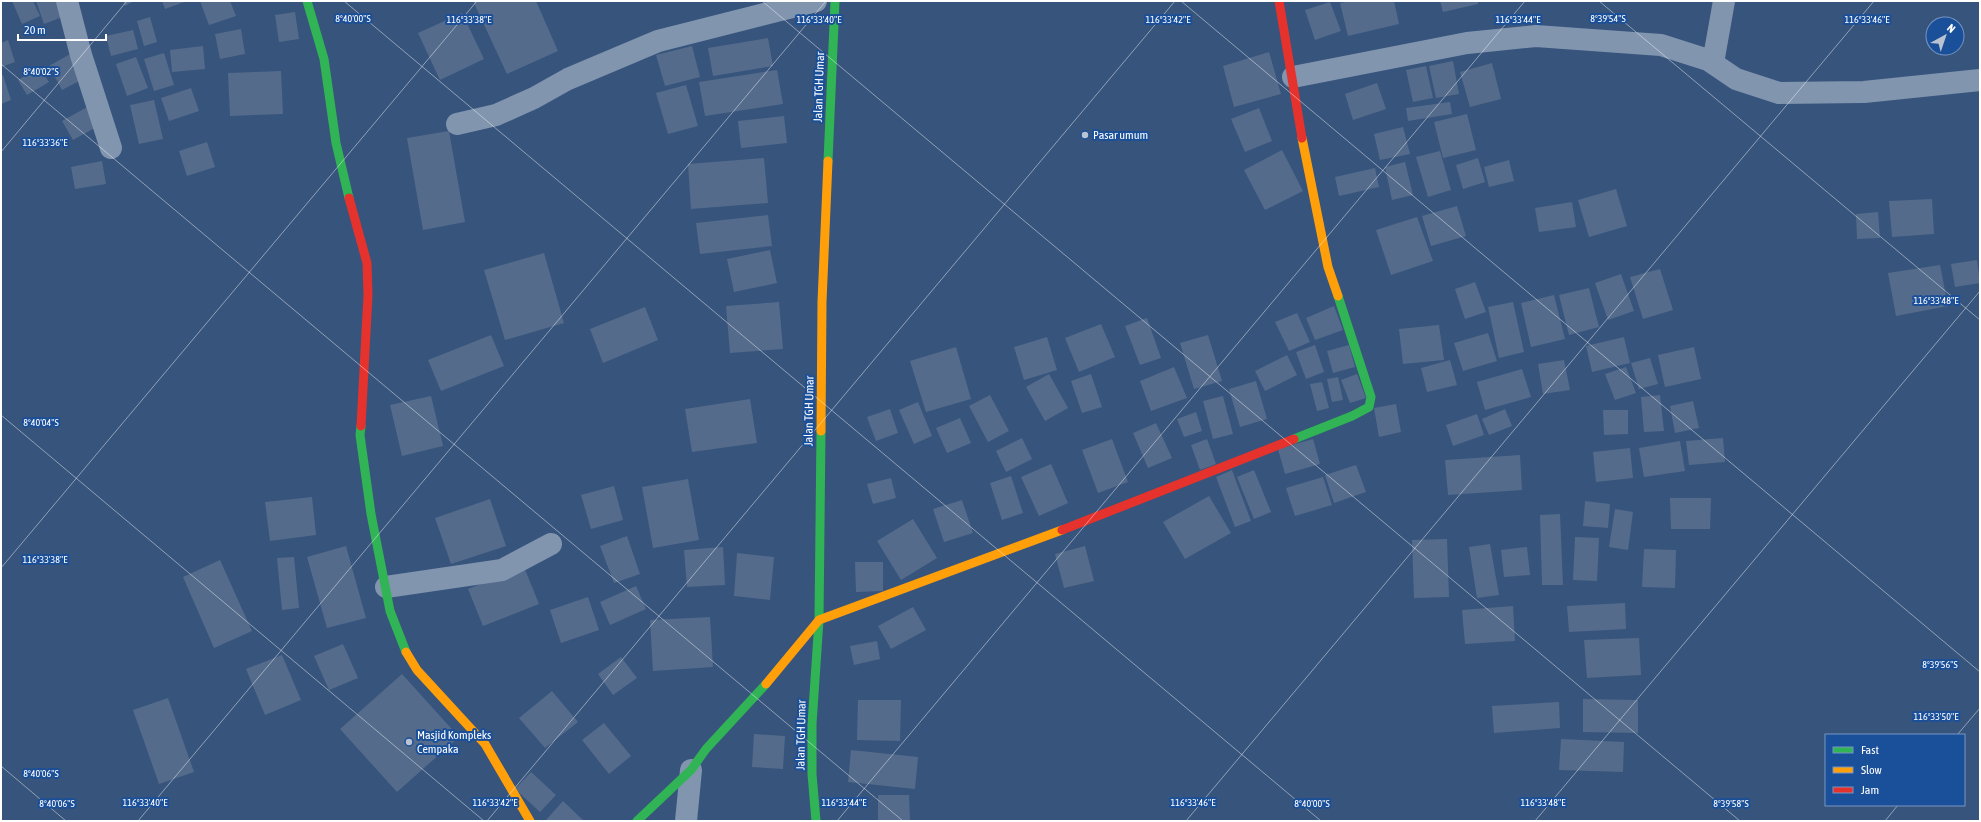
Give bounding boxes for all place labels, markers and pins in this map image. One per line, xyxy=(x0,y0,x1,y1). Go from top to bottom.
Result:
place label: Pasar umum xyxy=(1093,128,1148,142)
marker: Pasar umum xyxy=(1080,130,1090,140)
place label: Masjid Kompleks Cempaka xyxy=(417,728,491,756)
marker: Masjid Kompleks Cempaka xyxy=(404,737,414,747)

